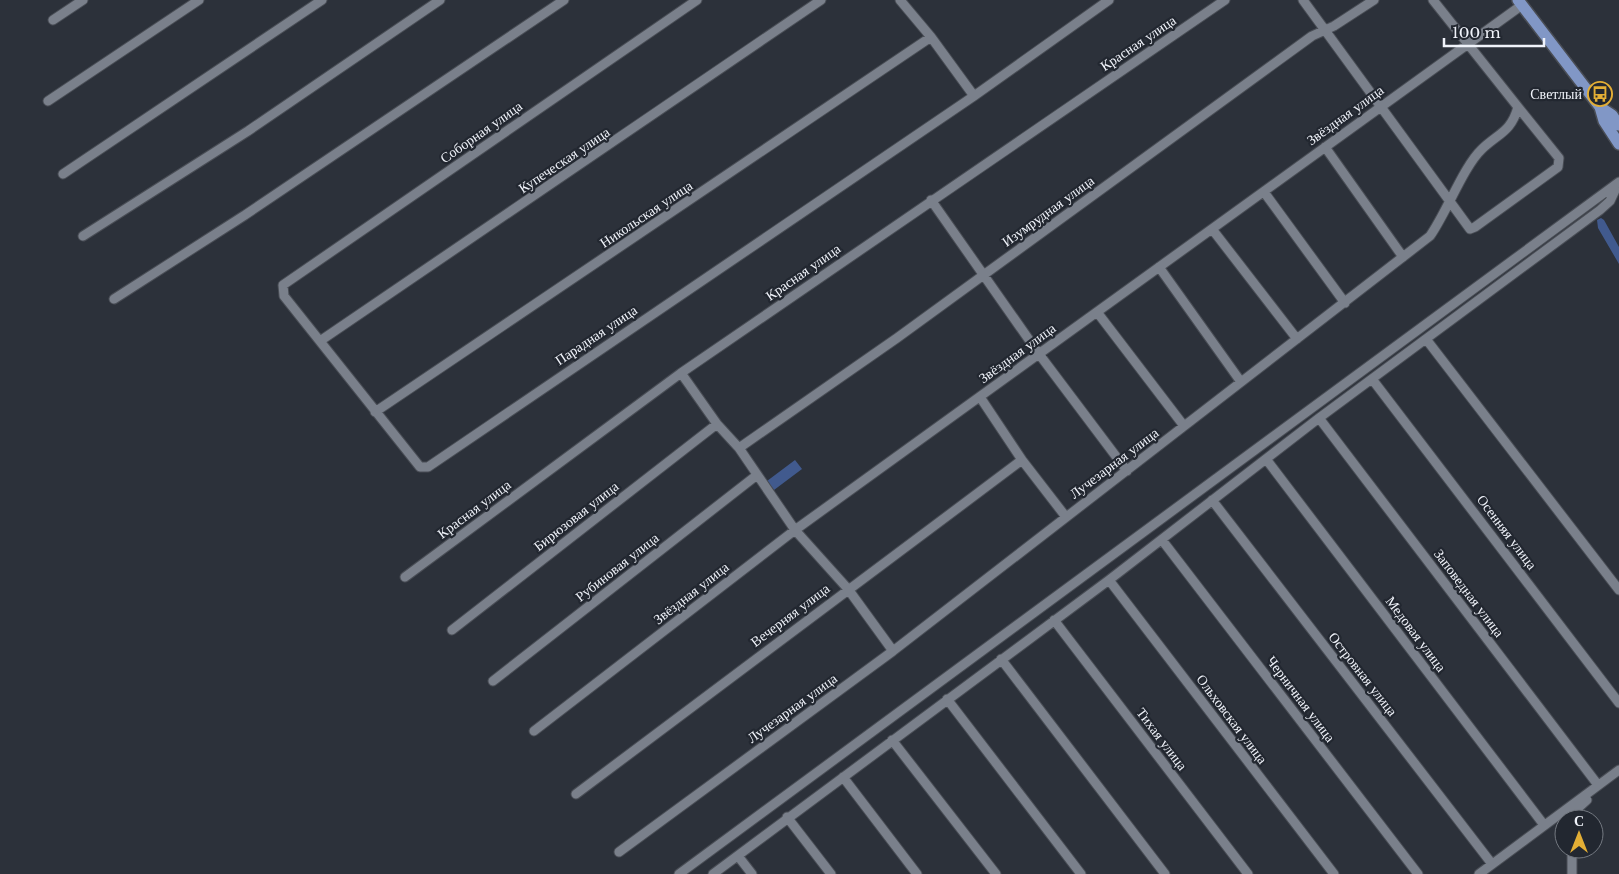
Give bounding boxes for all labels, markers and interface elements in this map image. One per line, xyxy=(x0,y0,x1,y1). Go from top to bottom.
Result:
street label: Красная улица xyxy=(1097,11,1180,75)
scale bar xyxy=(1444,15,1544,47)
text: 100 m xyxy=(1452,23,1501,42)
street label: Звёздная улица xyxy=(1303,81,1388,149)
bus stop icon: Светлый xyxy=(1587,81,1613,107)
place label: Светлый xyxy=(1530,85,1583,103)
street label: Соборная улица xyxy=(436,97,526,167)
street label: Купеческая улица xyxy=(515,122,614,197)
street label: Изумрудная улица xyxy=(998,171,1098,251)
street label: Никольская улица xyxy=(596,176,696,252)
street label: Красная улица xyxy=(762,239,845,304)
street label: Парадная улица xyxy=(551,300,641,369)
street label: Звёздная улица xyxy=(975,319,1060,387)
street label: Лучезарная улица xyxy=(1066,423,1163,502)
street label: Красная улица xyxy=(434,475,515,543)
street label: Бирюзовая улица xyxy=(530,477,623,555)
street label: Осенняя улица xyxy=(1473,491,1541,574)
street label: Рубиновая улица xyxy=(572,528,663,605)
street label: Заповедная улица xyxy=(1430,545,1509,641)
street label: Звёздная улица xyxy=(650,557,733,628)
street label: Вечерняя улица xyxy=(747,579,834,651)
street label: Медовая улица xyxy=(1382,593,1451,676)
street label: Островная улица xyxy=(1325,628,1402,720)
street label: Черничная улица xyxy=(1263,652,1340,746)
street label: Лучезарная улица xyxy=(743,669,841,747)
street label: Ольховская улица xyxy=(1192,671,1272,768)
street label: Тихая улица xyxy=(1133,704,1192,774)
north arrow xyxy=(1554,809,1604,859)
text: С xyxy=(1574,812,1584,830)

